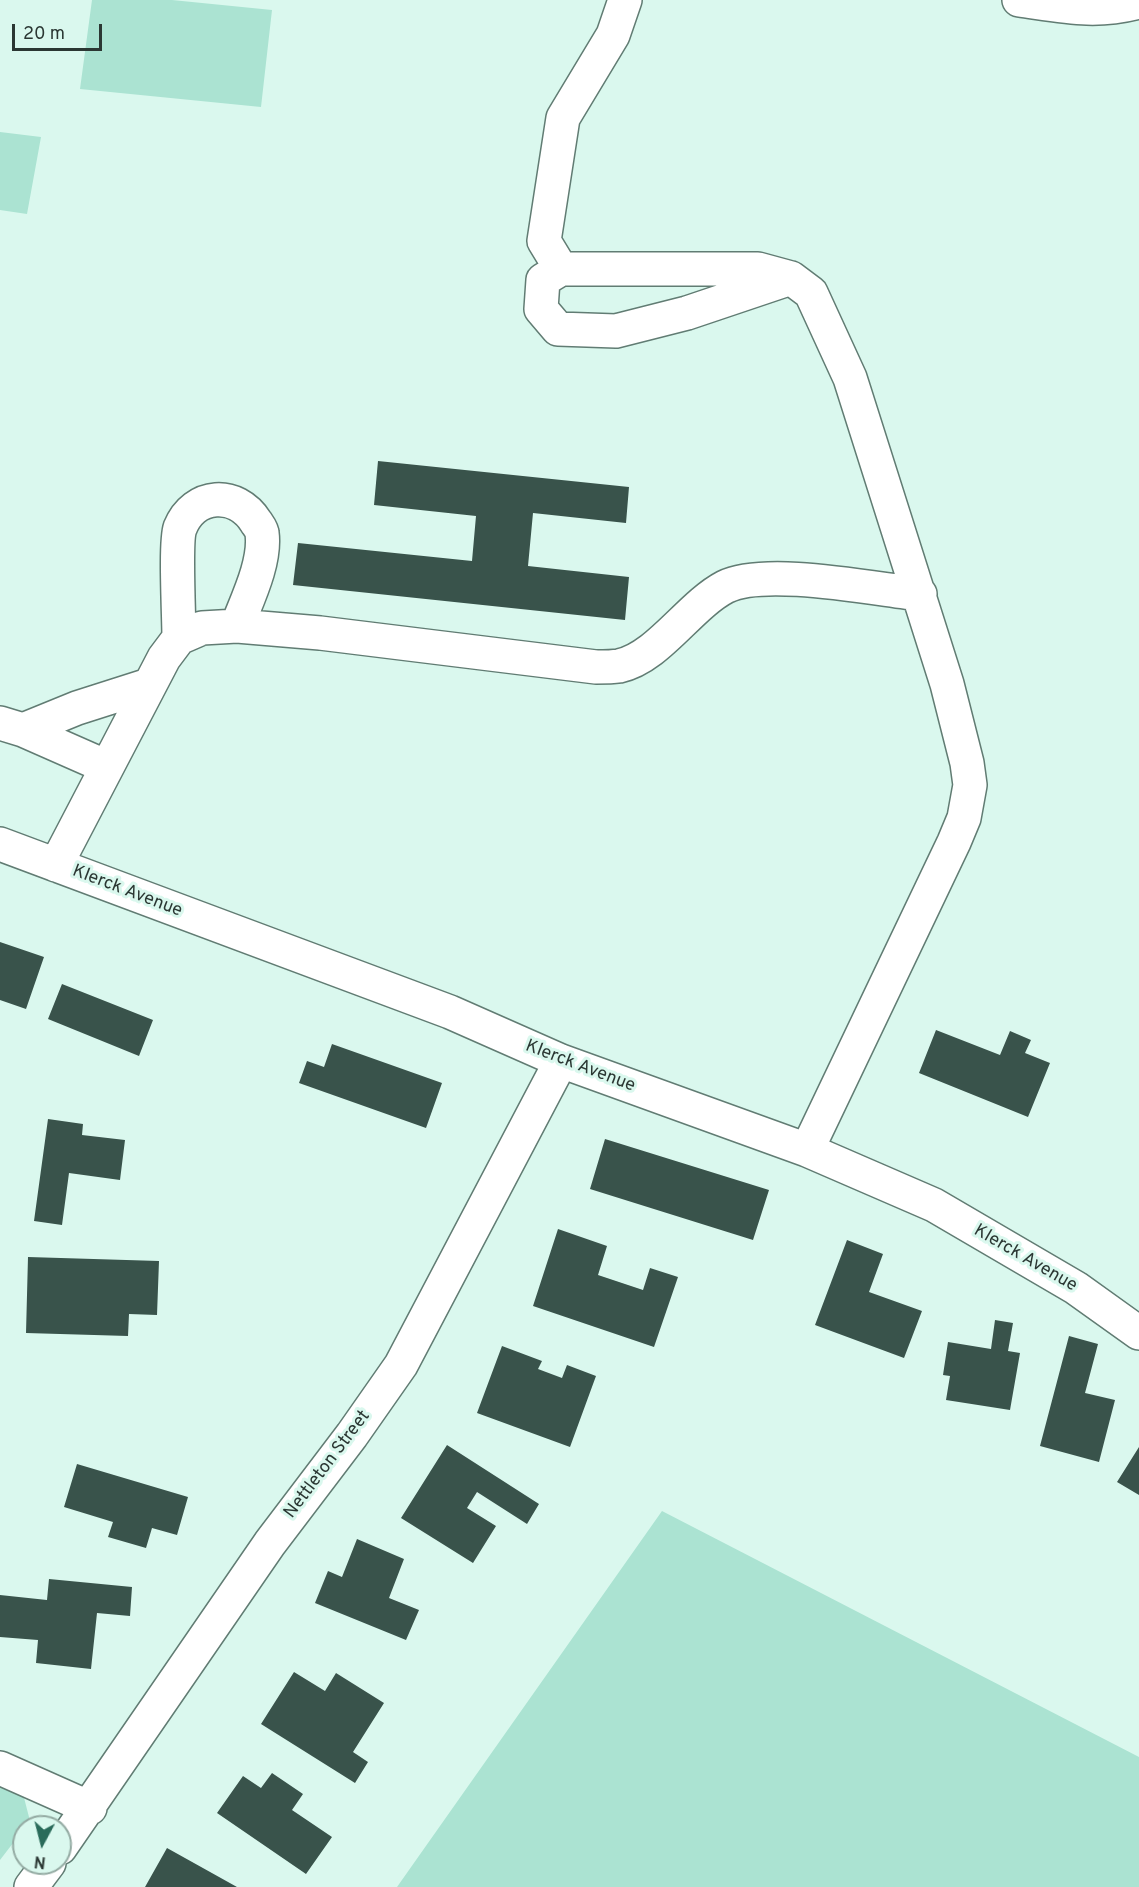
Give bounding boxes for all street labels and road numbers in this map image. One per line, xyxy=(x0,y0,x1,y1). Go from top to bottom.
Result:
street label: Klerck Avenue xyxy=(69,861,185,923)
street label: Klerck Avenue xyxy=(522,1036,638,1098)
street label: Klerck Avenue xyxy=(969,1221,1081,1297)
street label: Nettleton Street xyxy=(280,1407,376,1523)

